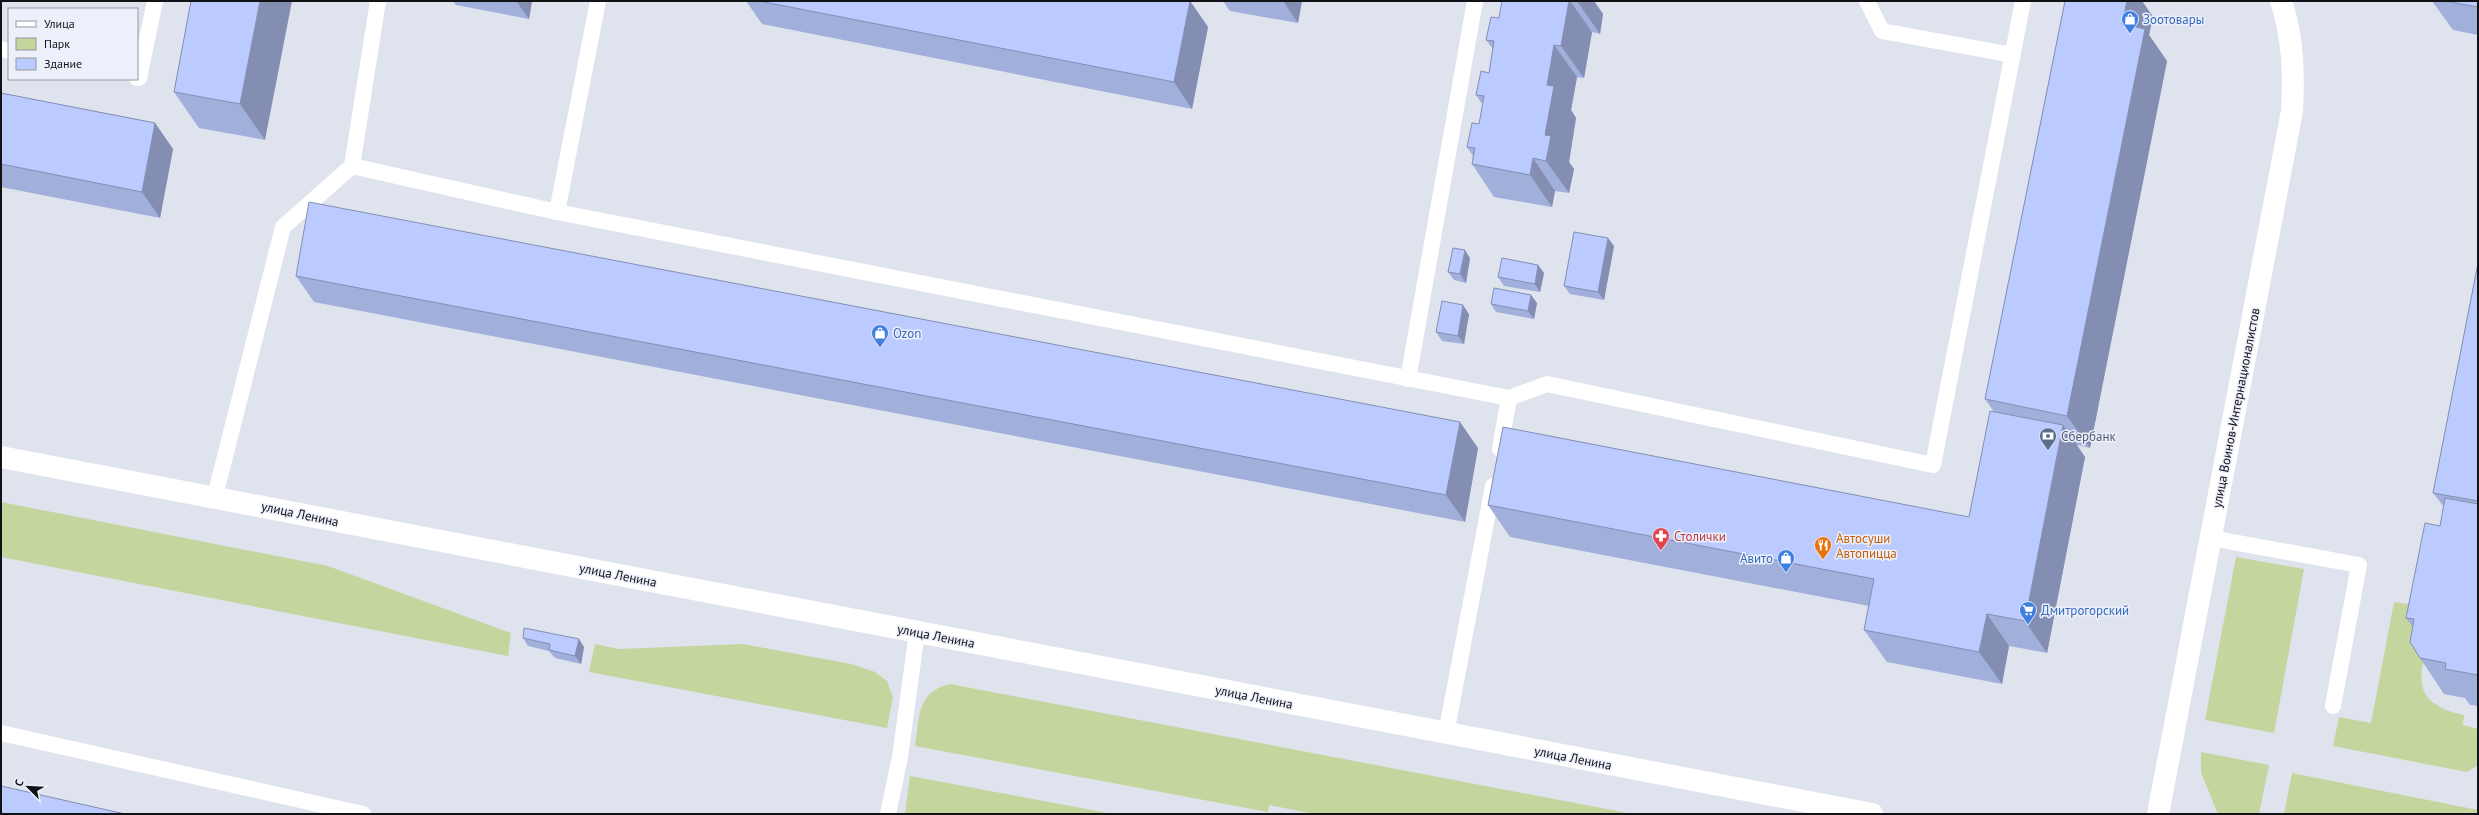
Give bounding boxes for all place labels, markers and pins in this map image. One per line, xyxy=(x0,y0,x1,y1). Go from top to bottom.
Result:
shop icon: Зоотовары xyxy=(2120,9,2140,34)
place label: Зоотовары xyxy=(2143,11,2204,28)
shop icon: Ozon xyxy=(870,323,890,348)
place label: Ozon xyxy=(893,325,921,342)
bank icon: Сбербанк xyxy=(2038,426,2058,451)
place label: Сбербанк xyxy=(2061,428,2116,445)
pharmacy icon: Столички xyxy=(1651,526,1671,551)
place label: Столички xyxy=(1674,528,1726,545)
place label: Автосуши Автопицца xyxy=(1836,530,1897,562)
restaurant icon: Автосуши Автопицца xyxy=(1813,535,1833,560)
shop icon: Авито xyxy=(1776,548,1796,573)
place label: Авито xyxy=(1740,550,1773,567)
supermarket icon: Дмитрогорский xyxy=(2018,600,2038,625)
place label: Дмитрогорский xyxy=(2041,602,2129,619)

